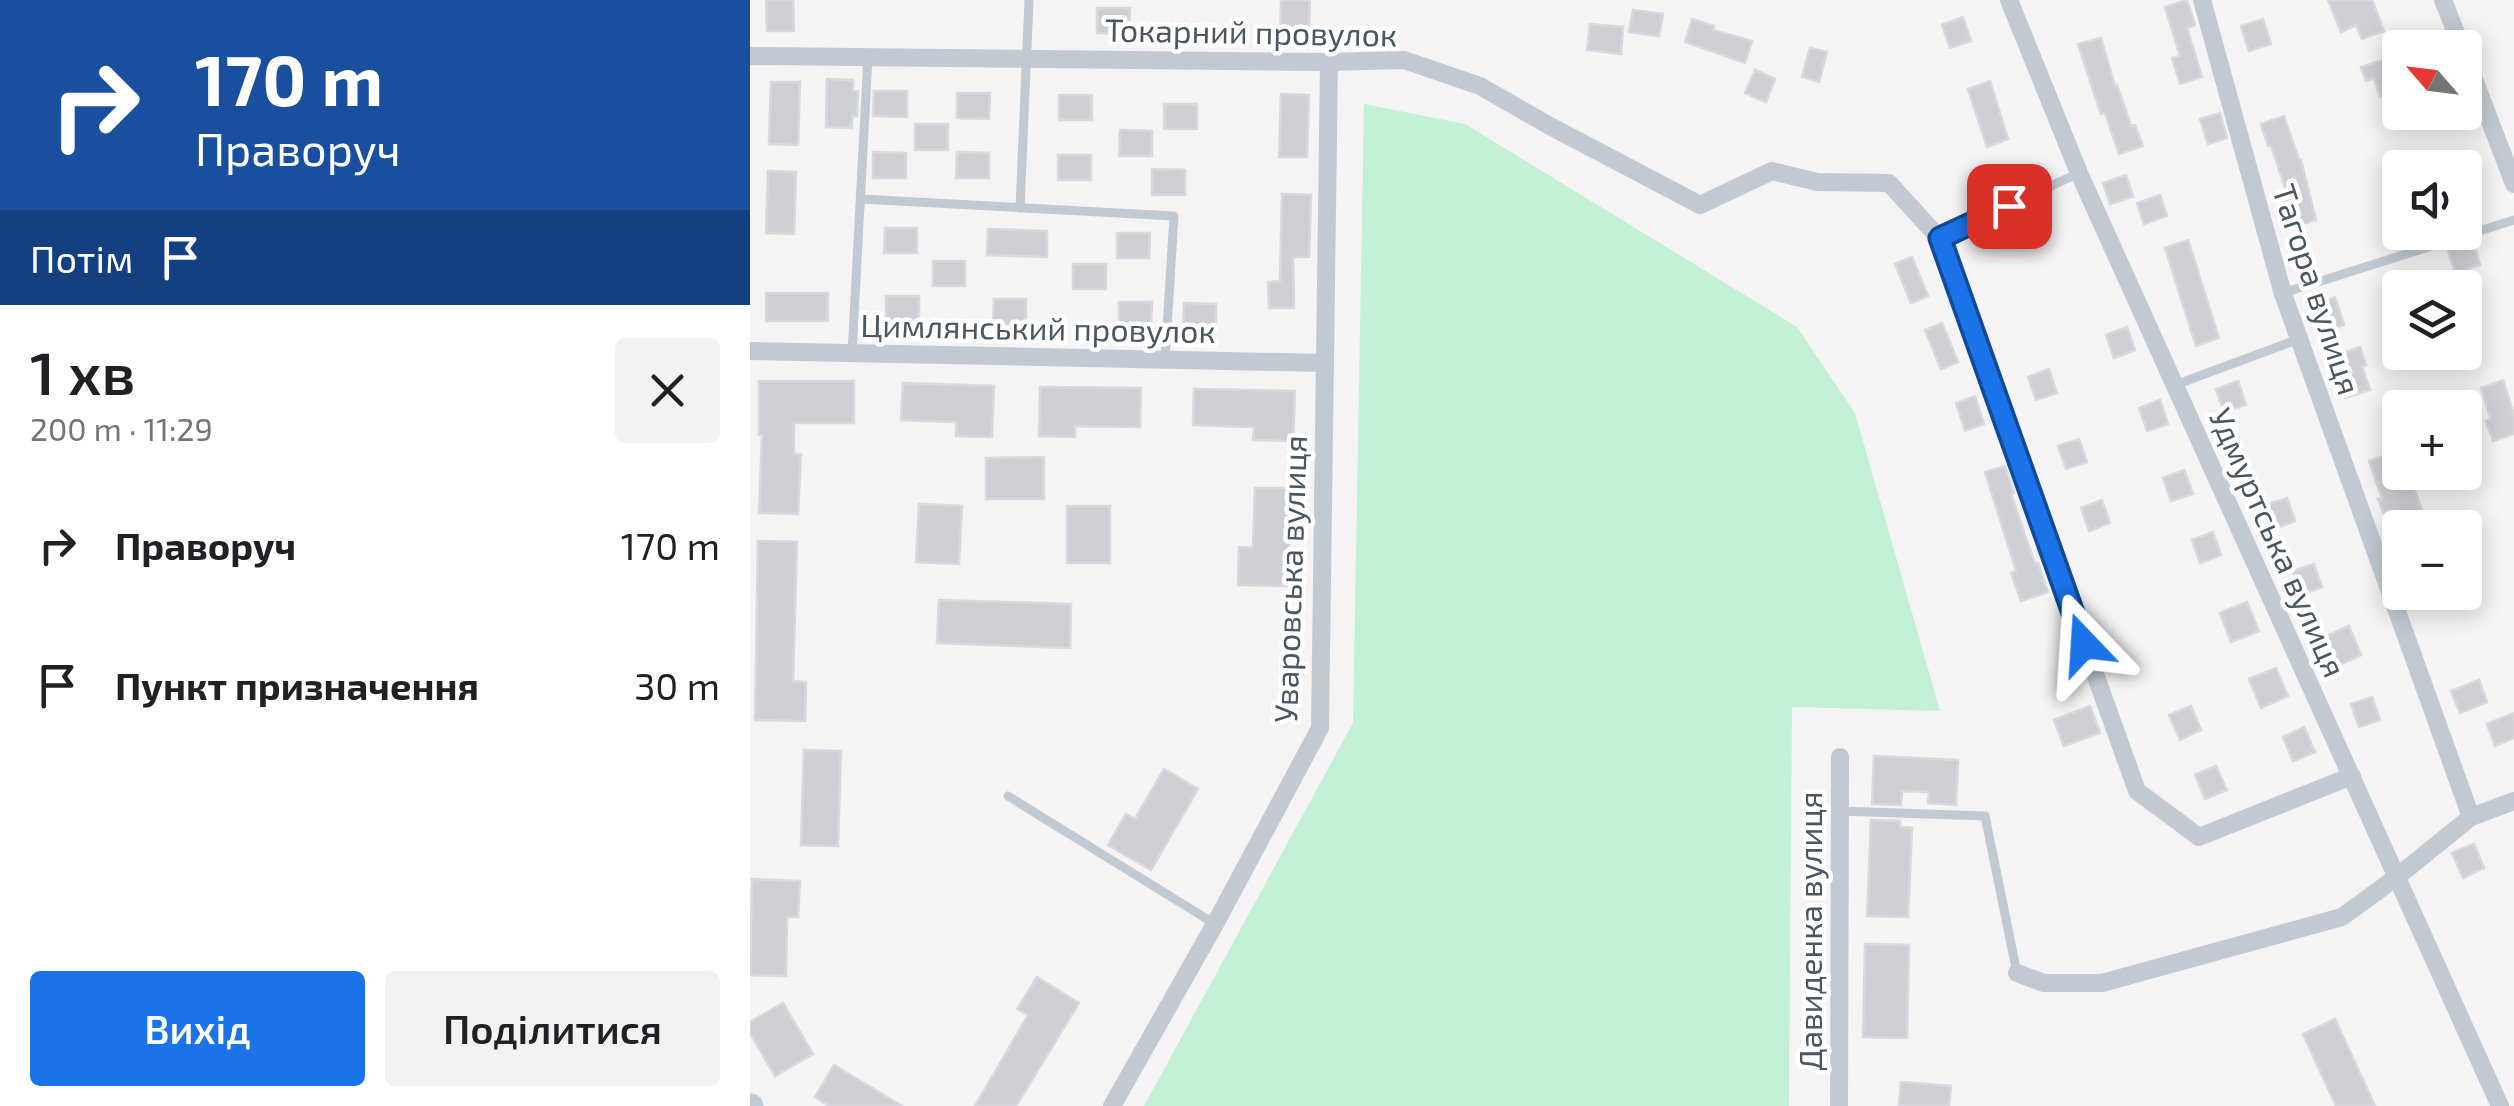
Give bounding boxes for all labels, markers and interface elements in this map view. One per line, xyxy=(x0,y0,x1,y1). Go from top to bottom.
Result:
street label: Токарний провулок xyxy=(1105,9,1397,54)
north arrow xyxy=(2382,30,2482,130)
map controls xyxy=(2382,30,2482,610)
text: 170 m xyxy=(195,36,383,120)
icon: right xyxy=(30,40,160,170)
text: Праворуч xyxy=(195,121,401,175)
button: sound xyxy=(2382,150,2482,250)
pin xyxy=(1967,164,2052,249)
icon: arrive xyxy=(1982,179,2037,234)
street label: Тагора вулиця xyxy=(2265,179,2370,399)
icon: arrive xyxy=(153,230,208,285)
text: Потім xyxy=(30,235,133,281)
button: layers xyxy=(2382,270,2482,370)
street label: Цимлянський провулок xyxy=(860,305,1216,350)
text: 1 хв xyxy=(30,335,135,407)
button: close xyxy=(615,338,720,443)
button: + xyxy=(2382,390,2482,490)
street label: Удмуртська вулиця xyxy=(2202,402,2355,683)
text: 200 m · 11:29 xyxy=(30,409,213,447)
street label: Уваровська вулиця xyxy=(1265,434,1314,724)
button: − xyxy=(2382,510,2482,610)
icon: right xyxy=(30,518,85,573)
text: Праворуч xyxy=(115,522,296,568)
text: 170 m xyxy=(621,522,720,568)
position arrow xyxy=(2032,592,2136,696)
icon: arrive xyxy=(30,658,85,713)
text: Пункт призначення xyxy=(115,662,479,708)
text: 30 m xyxy=(634,662,720,708)
street label: Давиденка вулиця xyxy=(1790,791,1829,1071)
button: Вихід xyxy=(30,971,365,1086)
button: Поділитися xyxy=(385,971,720,1086)

